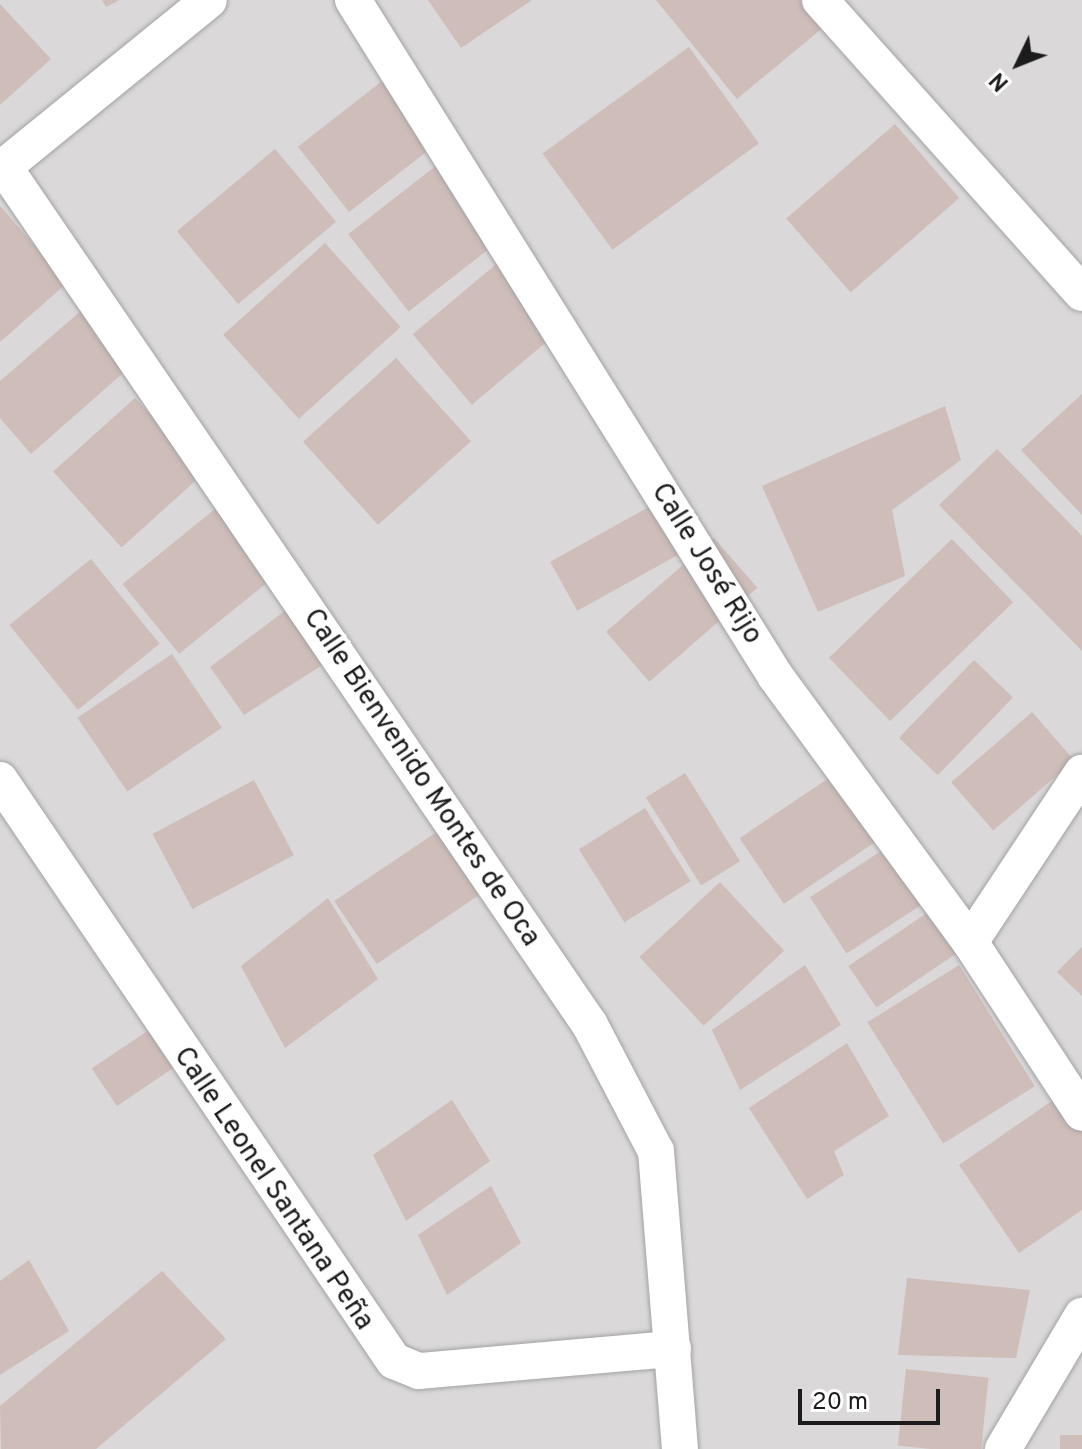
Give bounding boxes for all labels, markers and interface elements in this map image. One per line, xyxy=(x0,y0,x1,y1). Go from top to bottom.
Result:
north arrow xyxy=(978,24,1058,104)
text: N xyxy=(985,66,1015,96)
street label: Calle José Rijo xyxy=(643,477,769,651)
street label: Calle Bienvenido Montes de Oca xyxy=(295,603,547,953)
street label: Calle Leonel Santana Peña xyxy=(166,1041,380,1337)
scale bar xyxy=(802,1373,944,1423)
text: 20 m xyxy=(812,1388,868,1418)

